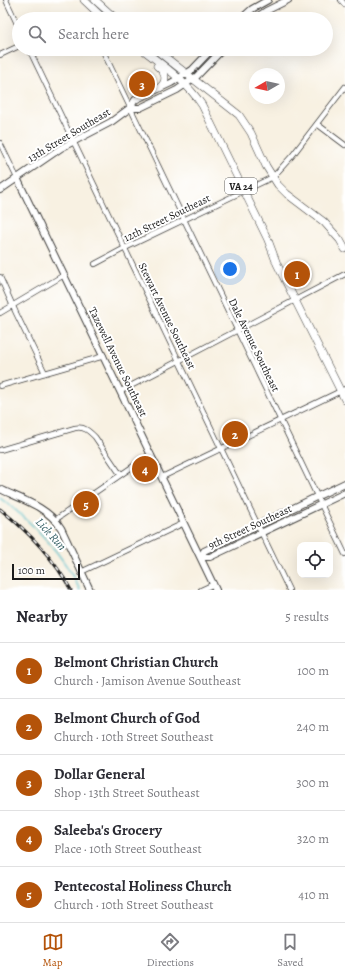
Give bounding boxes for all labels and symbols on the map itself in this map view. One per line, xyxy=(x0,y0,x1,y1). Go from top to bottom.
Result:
north arrow xyxy=(249,68,285,104)
pin: 3 xyxy=(129,69,155,99)
street label: 13th Street Southeast xyxy=(25,104,113,166)
road number: VA 24 xyxy=(225,178,257,194)
street label: 12th Street Southeast xyxy=(121,190,213,245)
your location xyxy=(220,259,240,279)
pin: 1 xyxy=(284,259,310,289)
street label: Stewart Avenue Southeast xyxy=(135,260,199,372)
street label: Dale Avenue Southeast xyxy=(225,296,283,395)
street label: Tazewell Avenue Southeast xyxy=(85,305,151,420)
pin: 2 xyxy=(222,419,248,449)
pin: 4 xyxy=(132,454,158,484)
pin: 5 xyxy=(73,489,99,519)
street label: 9th Street Southeast xyxy=(206,501,295,553)
water label: Lick Run xyxy=(32,514,70,554)
scale bar xyxy=(12,562,80,581)

